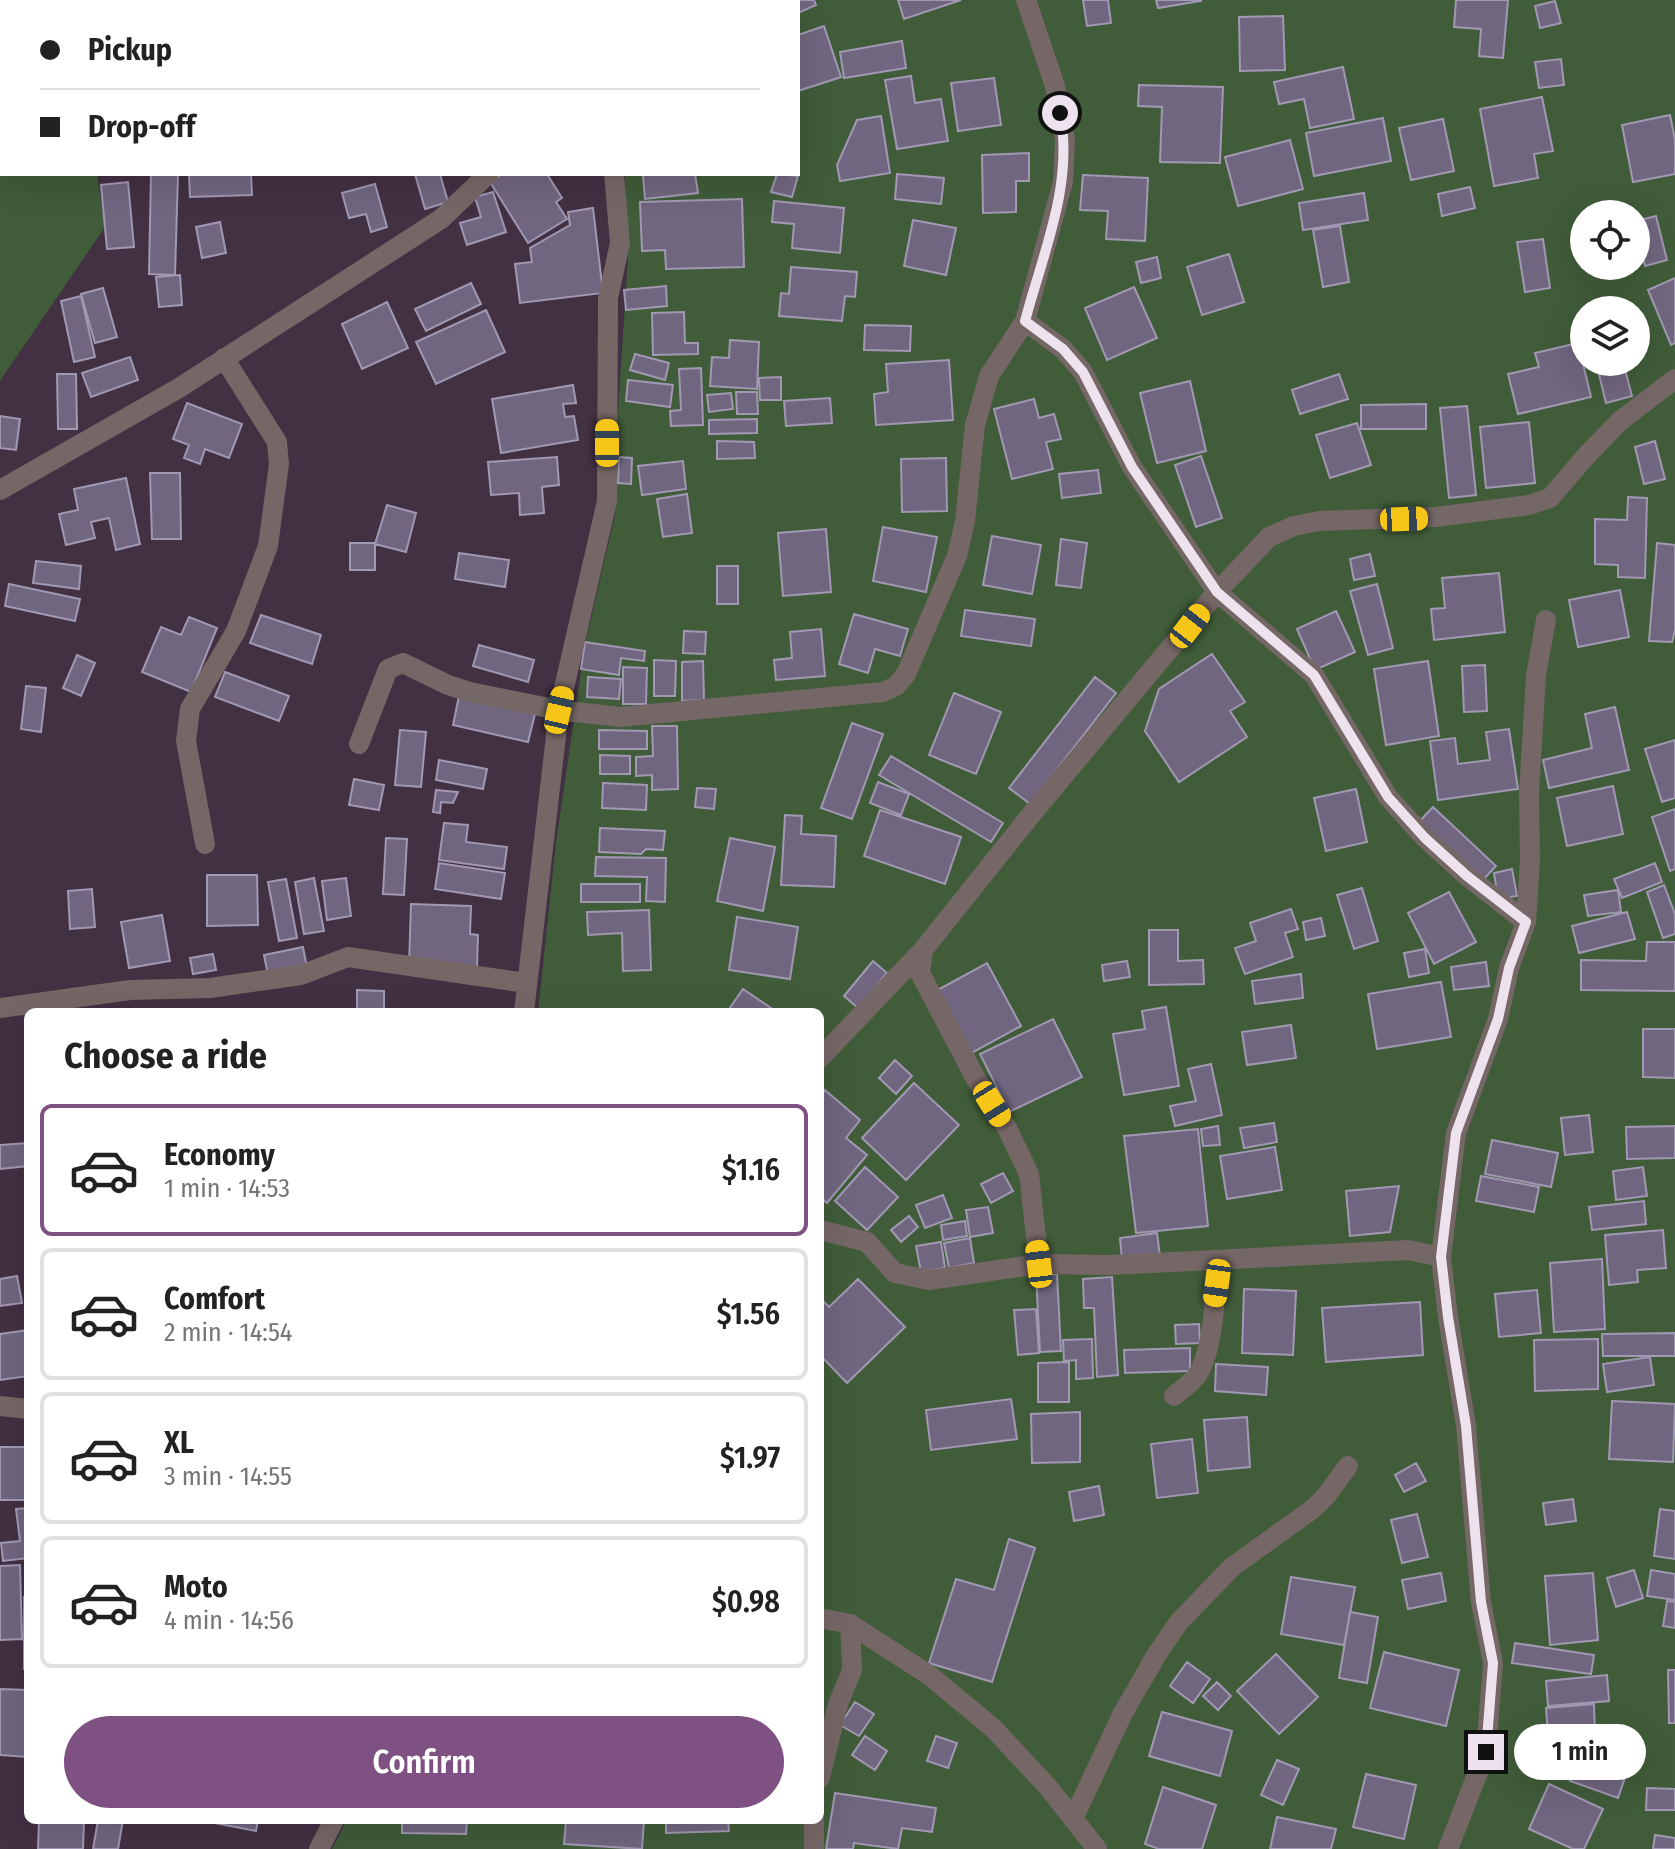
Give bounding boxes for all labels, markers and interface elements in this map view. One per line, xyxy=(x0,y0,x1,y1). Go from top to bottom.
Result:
text: Pickup xyxy=(88,32,172,68)
route start xyxy=(1042,95,1078,131)
text: Drop-off xyxy=(88,109,195,145)
map controls xyxy=(1570,200,1650,376)
button: locate xyxy=(1570,200,1650,280)
button: layers xyxy=(1570,296,1650,376)
car xyxy=(595,419,619,467)
car xyxy=(1380,506,1428,532)
car xyxy=(1166,600,1214,652)
car xyxy=(542,684,576,736)
text: Choose a ride xyxy=(64,1034,267,1078)
car xyxy=(969,1077,1015,1131)
icon: car xyxy=(68,1134,140,1206)
text: Economy xyxy=(164,1137,275,1173)
text: $1.16 xyxy=(722,1152,780,1188)
text: 1 min · 14:53 xyxy=(164,1173,290,1204)
car xyxy=(1024,1239,1054,1289)
car xyxy=(1202,1258,1232,1308)
icon: car xyxy=(68,1278,140,1350)
text: Comfort xyxy=(164,1281,265,1317)
text: $1.56 xyxy=(717,1296,780,1332)
text: 2 min · 14:54 xyxy=(164,1317,292,1348)
icon: car xyxy=(68,1422,140,1494)
text: XL xyxy=(164,1425,194,1461)
text: $1.97 xyxy=(720,1440,780,1476)
text: 3 min · 14:55 xyxy=(164,1461,292,1492)
icon: car xyxy=(68,1566,140,1638)
text: Moto xyxy=(164,1569,228,1605)
text: $0.98 xyxy=(712,1584,780,1620)
text: 4 min · 14:56 xyxy=(164,1605,294,1636)
button: Confirm xyxy=(64,1716,784,1808)
callout: 1 min xyxy=(1514,1724,1646,1780)
route end xyxy=(1468,1734,1504,1770)
text: 1 min xyxy=(1552,1736,1608,1767)

